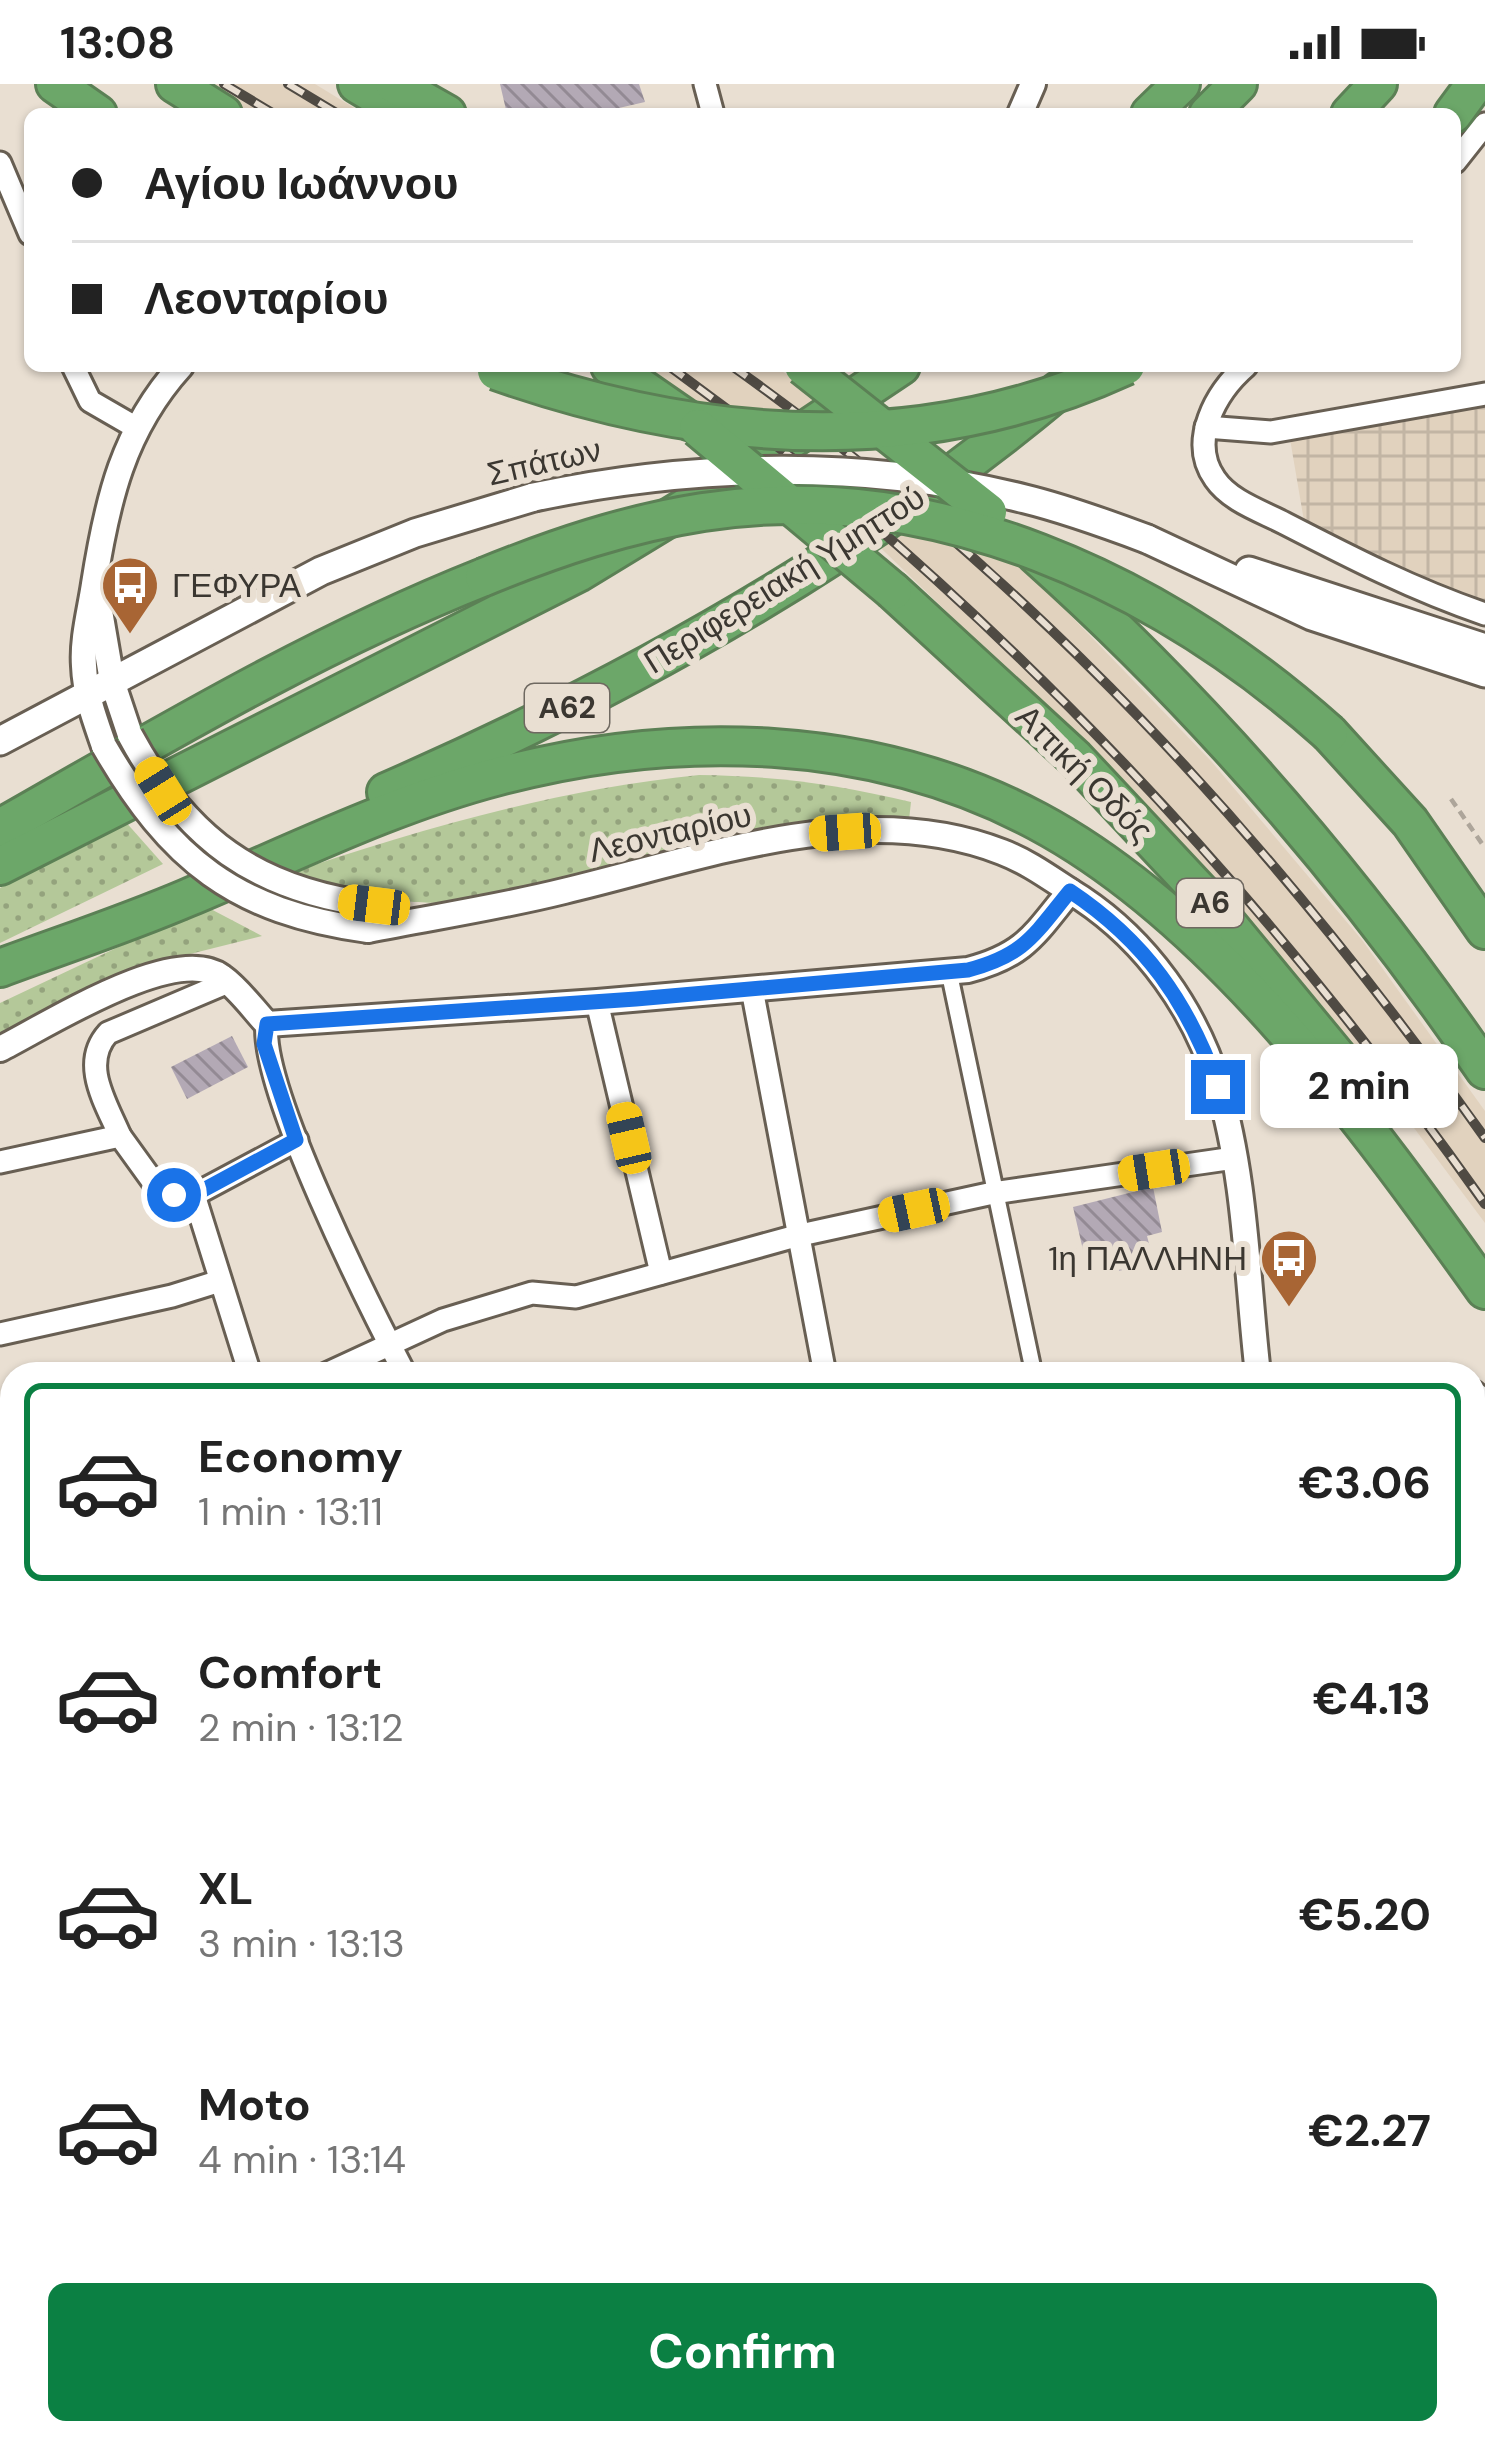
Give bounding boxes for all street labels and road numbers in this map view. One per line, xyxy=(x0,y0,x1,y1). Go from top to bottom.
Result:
street label: Σπάτων xyxy=(483,428,605,495)
street label: Περιφερειακή Υμηττού xyxy=(636,476,933,683)
road number: Α62 xyxy=(525,684,609,732)
street label: Αττική Οδός xyxy=(1007,695,1163,851)
street label: Λεονταρίου xyxy=(585,793,756,872)
road number: Α6 xyxy=(1177,879,1243,927)

